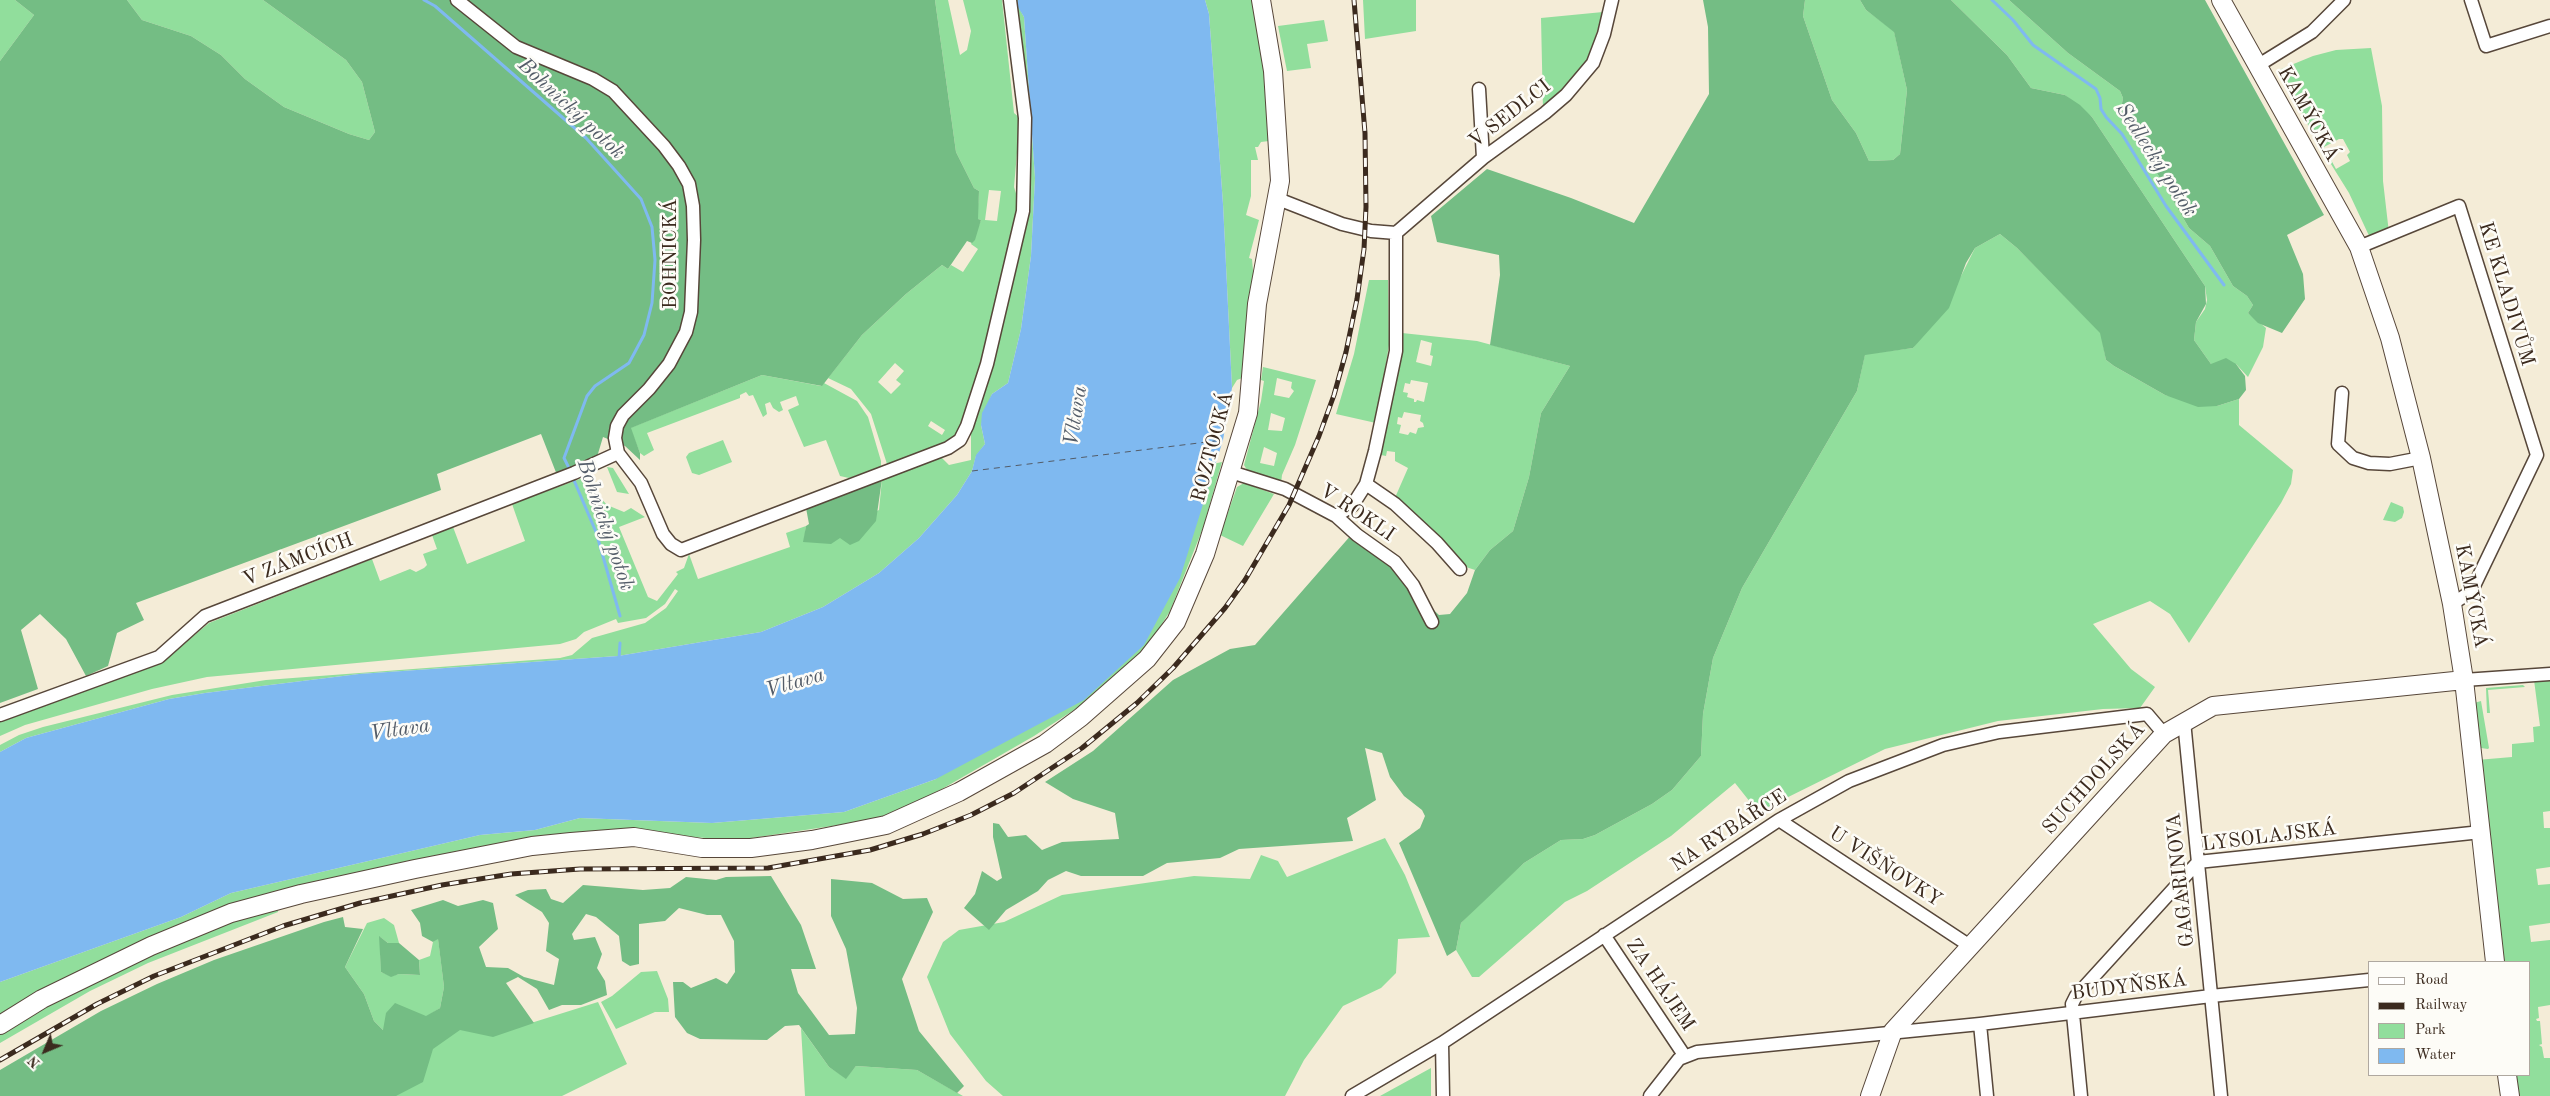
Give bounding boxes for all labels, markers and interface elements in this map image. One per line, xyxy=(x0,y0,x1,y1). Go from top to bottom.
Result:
water label: Bohnický potok xyxy=(512,53,630,165)
street label: KAMÝCKÁ xyxy=(2272,62,2344,166)
street label: V SEDLCI xyxy=(1464,75,1556,153)
water label: Sedlecký potok xyxy=(2110,98,2202,222)
street label: BOHNICKÁ xyxy=(659,199,683,309)
street label: KE KLADIVŮM xyxy=(2473,219,2539,369)
water label: Vltava xyxy=(1059,384,1093,448)
street label: ROZTOCKÁ xyxy=(1187,389,1239,505)
water label: Bohnický potok xyxy=(571,456,639,594)
street label: V ROKLI xyxy=(1315,479,1399,547)
street label: V ZÁMCÍCH xyxy=(239,528,357,592)
street label: KAMÝCKÁ xyxy=(2449,542,2493,650)
water label: Vltava xyxy=(762,663,828,703)
water label: Vltava xyxy=(368,713,432,747)
street label: SUCHDOLSKÁ xyxy=(2038,718,2150,840)
street label: NA RYBÁŘCE xyxy=(1667,785,1791,877)
street label: GAGARINOVA xyxy=(2162,812,2200,948)
street label: LYSOLAJSKÁ xyxy=(2200,817,2338,857)
street label: U VIŠŇOVKY xyxy=(1824,822,1946,912)
street label: ZA HÁJEM xyxy=(1620,934,1700,1036)
legend xyxy=(2368,961,2530,1076)
street label: BUDYŇSKÁ xyxy=(2070,968,2188,1006)
text: Road xyxy=(2415,973,2448,988)
text: Railway xyxy=(2415,998,2468,1013)
text: Park xyxy=(2415,1023,2446,1038)
north arrow xyxy=(20,1026,70,1076)
text: Water xyxy=(2415,1048,2456,1063)
text: N xyxy=(26,1053,43,1070)

